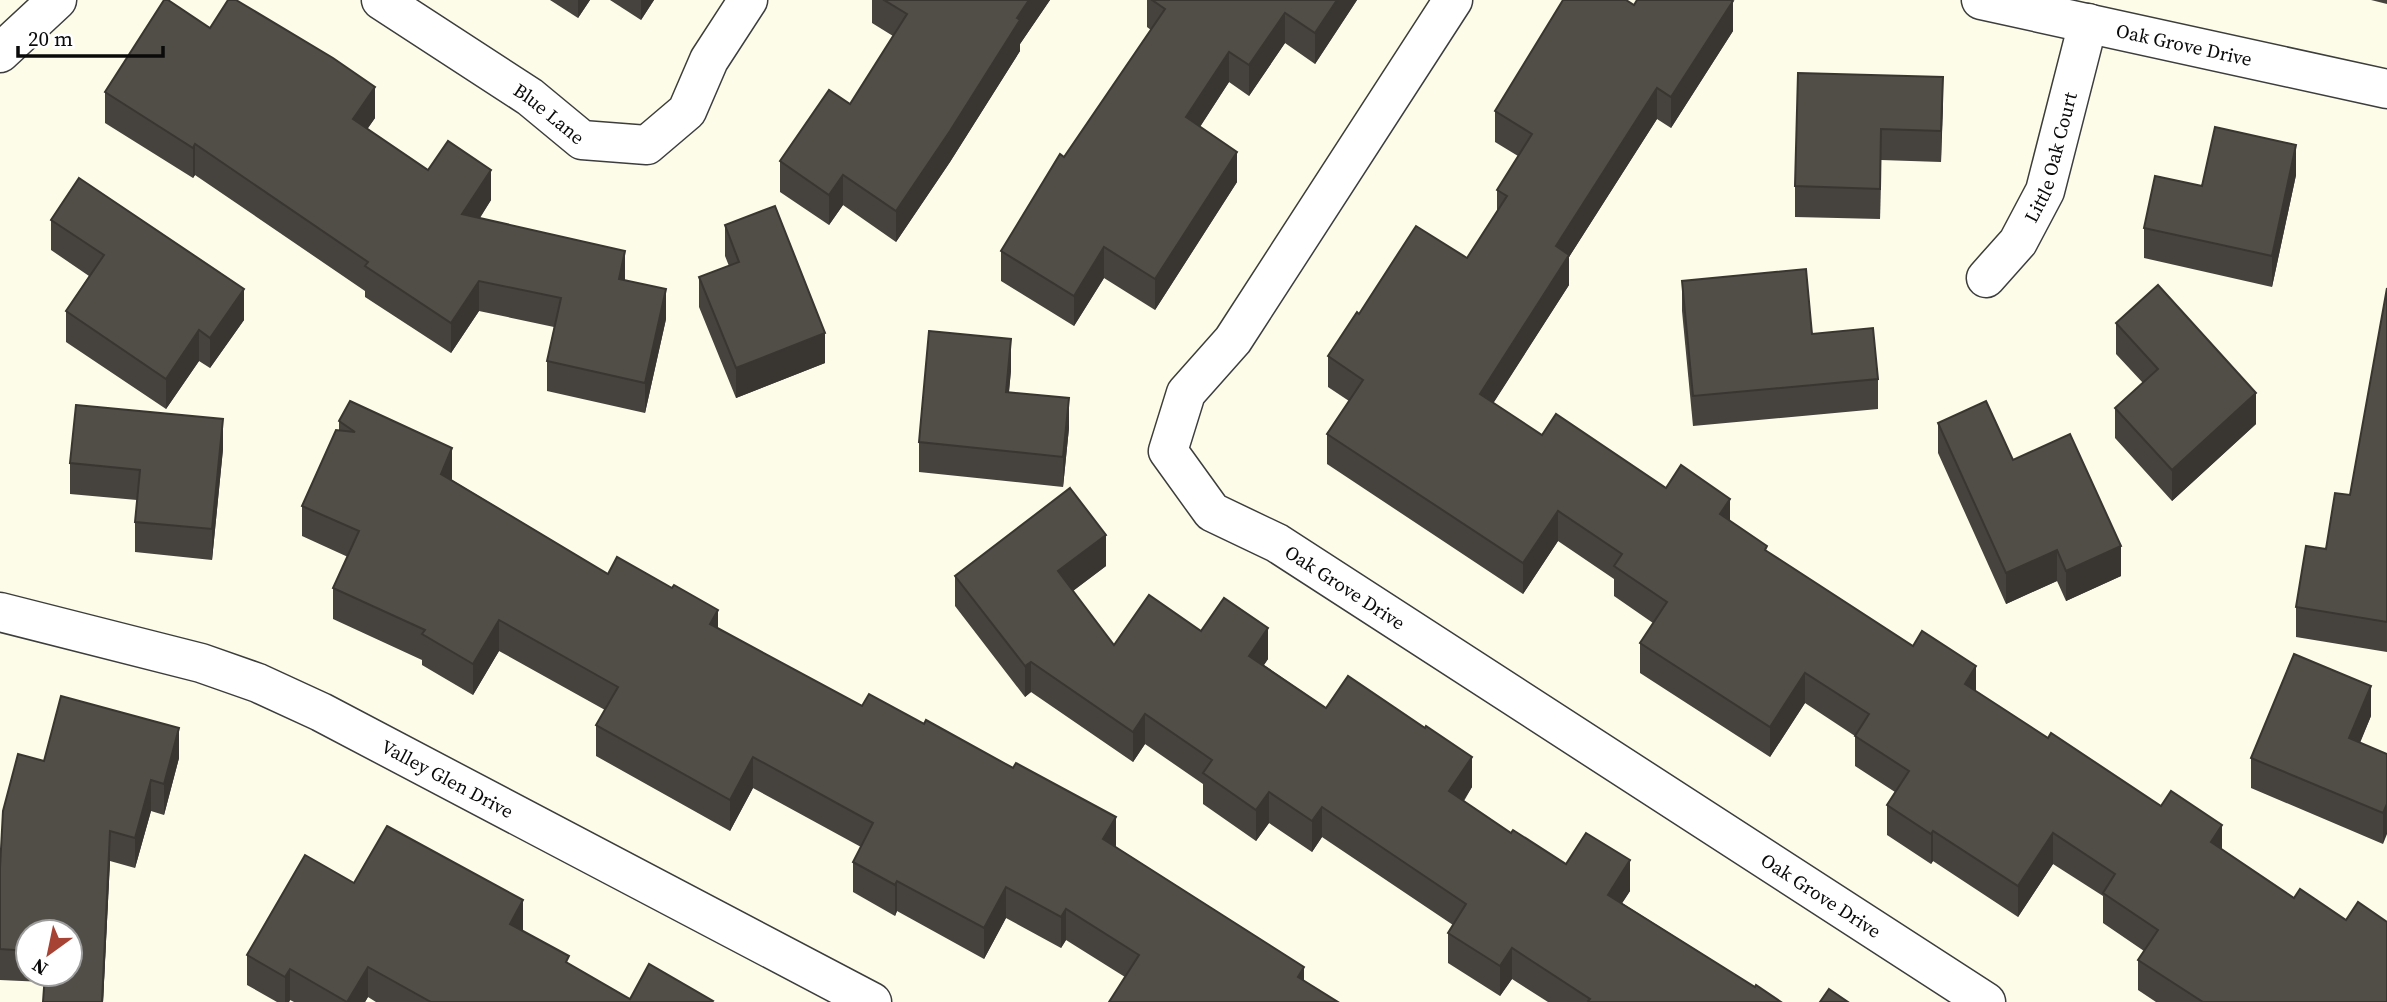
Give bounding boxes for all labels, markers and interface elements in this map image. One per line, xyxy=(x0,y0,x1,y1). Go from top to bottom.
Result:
scale bar xyxy=(18,14,163,58)
street label: Oak Grove Drive xyxy=(2114,17,2255,72)
text: 20 m xyxy=(28,24,73,53)
street label: Blue Lane xyxy=(509,77,590,150)
street label: Little Oak Court xyxy=(2018,88,2083,227)
street label: Oak Grove Drive xyxy=(1280,539,1410,636)
street label: Valley Glen Drive xyxy=(377,733,518,824)
street label: Oak Grove Drive xyxy=(1756,847,1886,944)
north arrow xyxy=(14,918,84,988)
text: N xyxy=(27,952,53,982)

